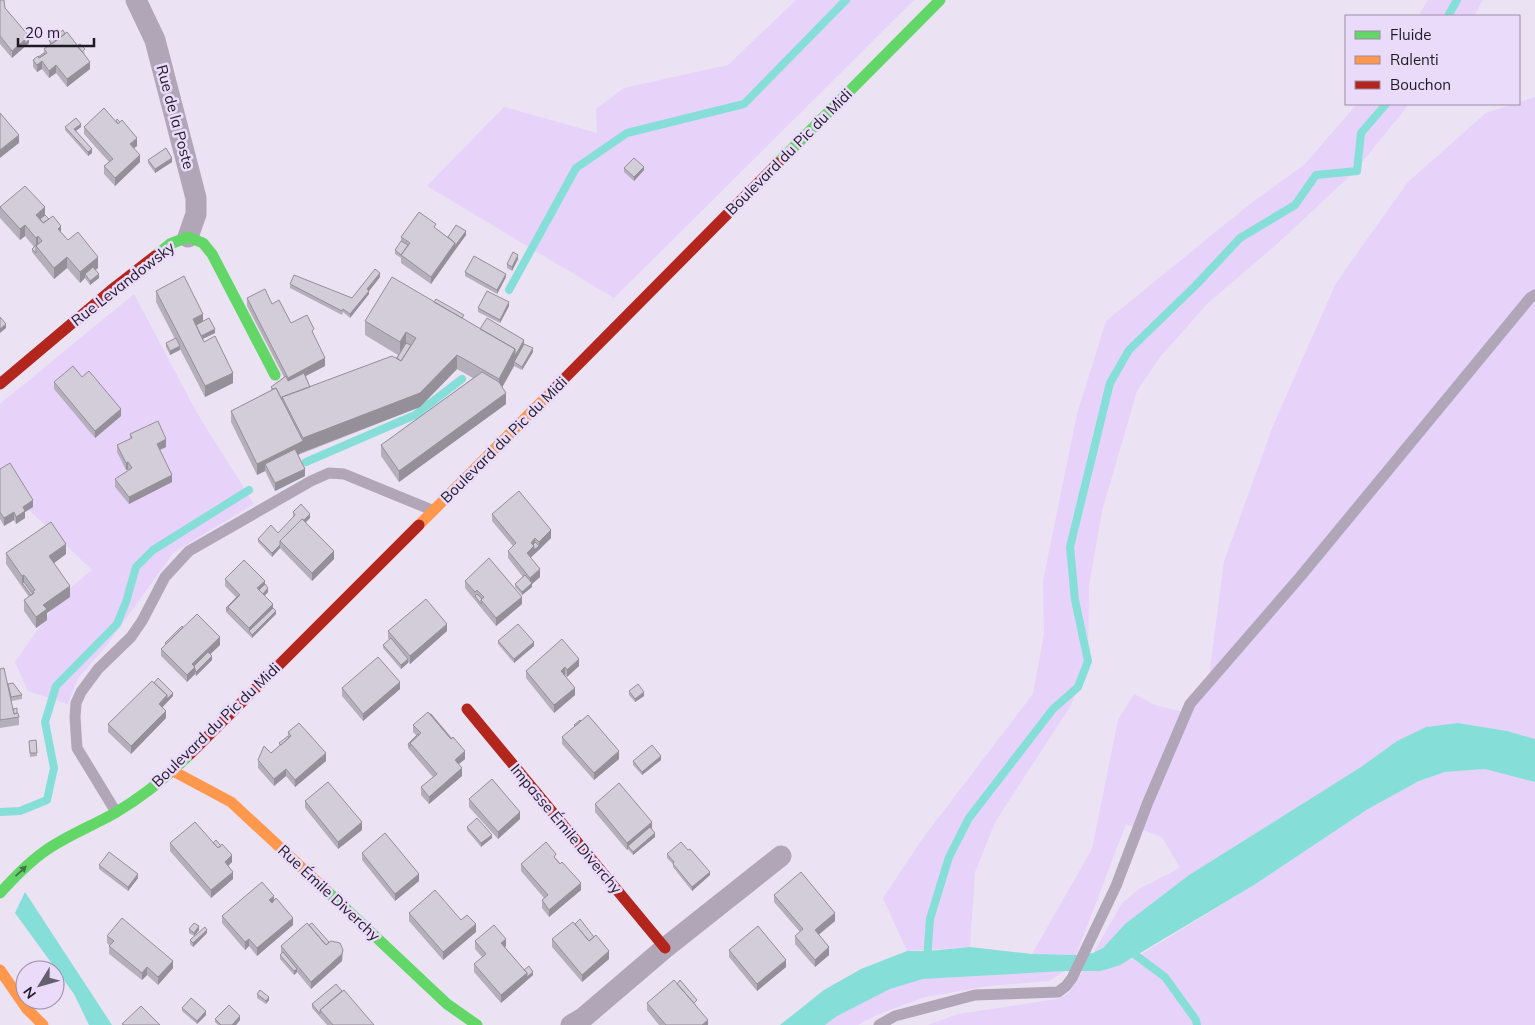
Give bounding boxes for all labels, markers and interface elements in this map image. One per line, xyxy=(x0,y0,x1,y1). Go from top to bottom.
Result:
scale bar xyxy=(18,15,94,47)
legend xyxy=(1345,15,1520,105)
text: 20 m xyxy=(25,23,60,42)
text: Fluide xyxy=(1390,25,1431,44)
text: Ralenti xyxy=(1390,50,1439,69)
street label: Rue de la Poste xyxy=(152,63,199,171)
text: Bouchon xyxy=(1390,75,1451,94)
street label: Boulevard du Pic du Midi xyxy=(721,84,856,219)
street label: Rue Levandowsky xyxy=(67,237,178,330)
street label: Boulevard du Pic du Midi xyxy=(436,372,571,507)
street label: Boulevard du Pic du Midi xyxy=(148,658,284,791)
street label: Impasse Émile Diverchy xyxy=(507,760,626,897)
street label: Rue Émile Diverchy xyxy=(274,840,384,945)
one-way arrow xyxy=(15,865,27,877)
north arrow xyxy=(15,960,65,1010)
text: N xyxy=(19,983,40,1002)

